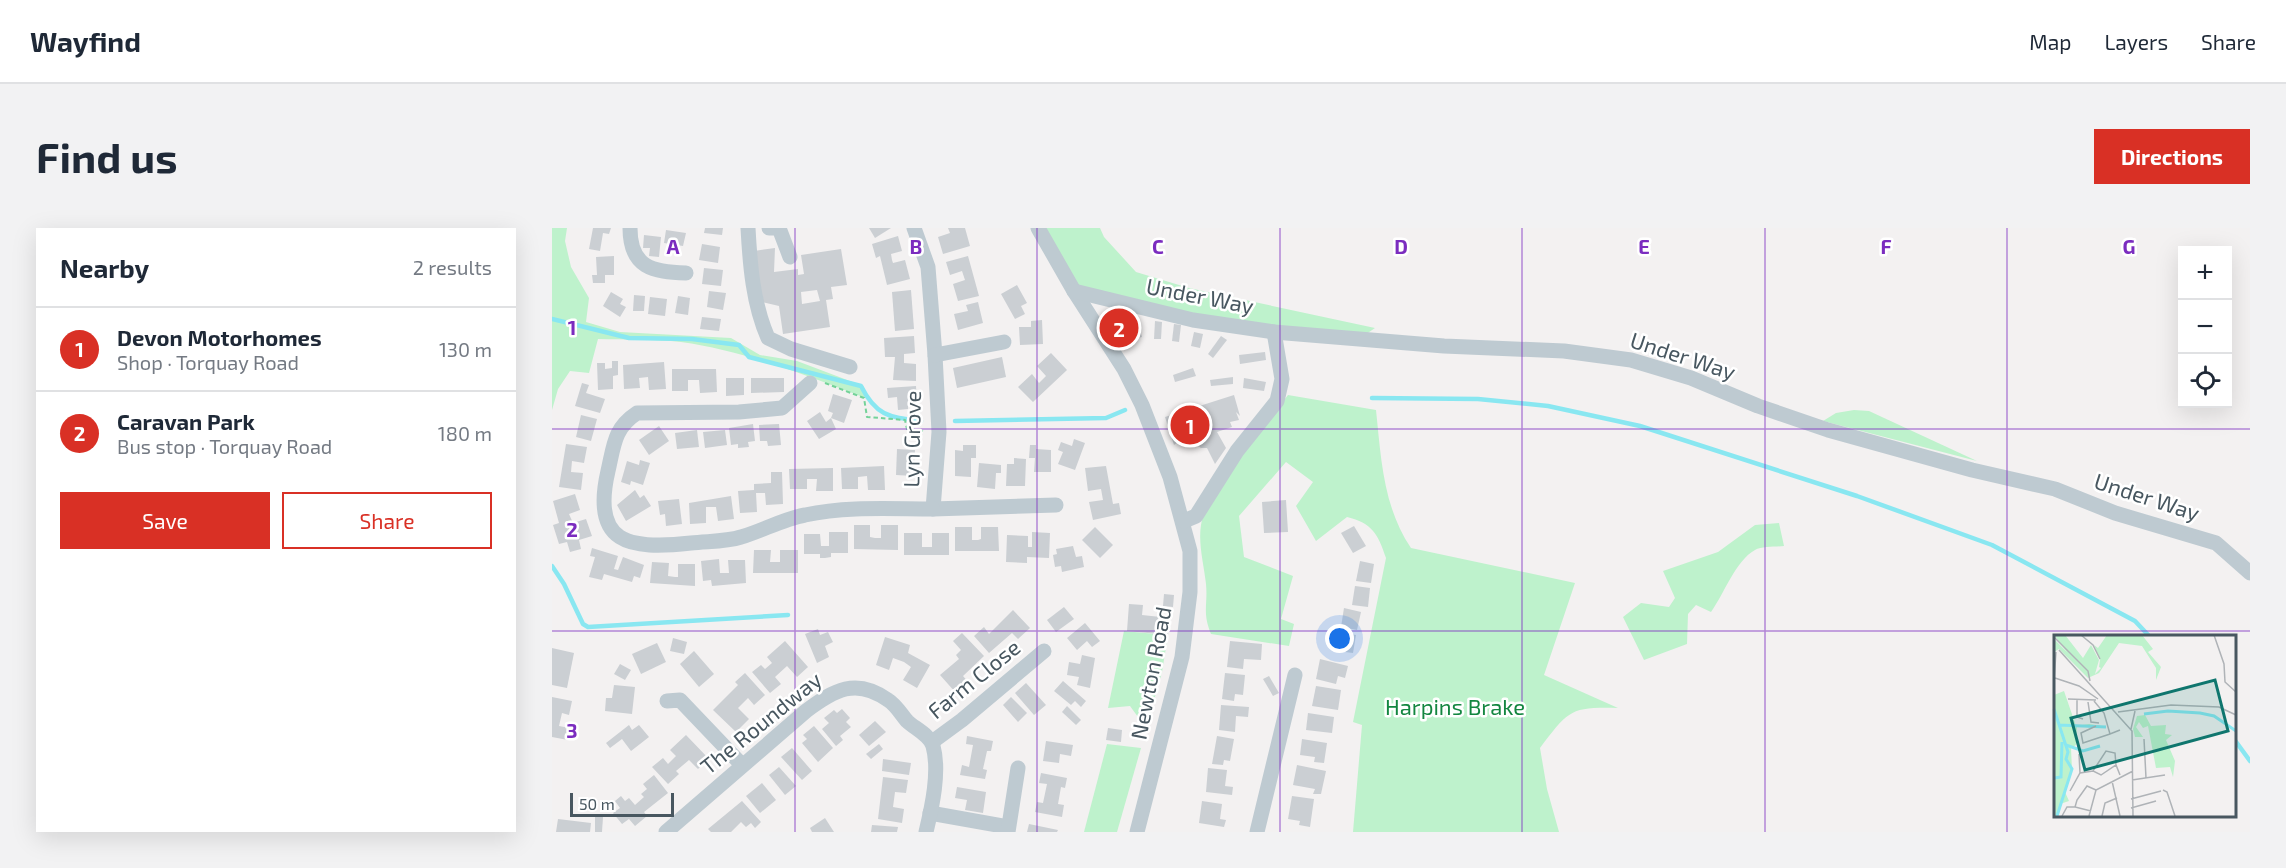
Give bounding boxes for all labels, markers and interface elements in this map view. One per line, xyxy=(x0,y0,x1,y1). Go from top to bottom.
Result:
text: Wayfind xyxy=(30,24,141,58)
text: Map xyxy=(2029,29,2071,54)
text: Layers xyxy=(2104,29,2168,54)
text: Share xyxy=(2201,29,2256,54)
button: Directions xyxy=(2094,129,2250,184)
text: Find us xyxy=(36,131,178,181)
text: A xyxy=(666,234,680,258)
text: B xyxy=(910,234,922,258)
text: C xyxy=(1152,234,1164,258)
text: D xyxy=(1394,234,1408,258)
text: E xyxy=(1638,234,1650,258)
text: F xyxy=(1880,234,1892,258)
text: G xyxy=(2123,234,2135,258)
map controls xyxy=(2178,246,2232,408)
button: + xyxy=(2178,246,2232,300)
text: Nearby xyxy=(60,252,149,283)
text: 2 results xyxy=(413,255,492,279)
street label: Under Way xyxy=(1144,272,1257,318)
button: − xyxy=(2178,300,2232,354)
pin: 2 xyxy=(1100,306,1138,350)
text: 1 xyxy=(568,315,576,339)
text: Devon Motorhomes xyxy=(117,324,322,350)
street label: Under Way xyxy=(1627,326,1740,384)
text: 1 xyxy=(75,337,84,361)
text: 130 m xyxy=(439,337,492,361)
text: Shop · Torquay Road xyxy=(117,350,299,374)
button: locate xyxy=(2178,354,2232,408)
street label: Lyn Grove xyxy=(897,390,925,488)
pin: 1 xyxy=(1170,402,1210,448)
text: Caravan Park xyxy=(117,408,255,434)
text: 2 xyxy=(74,421,85,445)
text: 180 m xyxy=(438,421,492,445)
text: Bus stop · Torquay Road xyxy=(117,434,332,458)
street label: Under Way xyxy=(2091,467,2204,525)
button: Save xyxy=(60,492,270,549)
button: Share xyxy=(282,492,492,549)
text: 2 xyxy=(566,517,578,541)
street label: Newton Road xyxy=(1124,604,1176,741)
your location xyxy=(1325,624,1354,653)
street label: Farm Close xyxy=(922,633,1025,723)
inset map xyxy=(2054,635,2235,817)
street label: The Roundway xyxy=(695,665,826,779)
park label: Harpins Brake xyxy=(1385,693,1525,719)
text: 3 xyxy=(566,718,578,742)
scale bar xyxy=(570,790,674,818)
text: 50 m xyxy=(579,794,615,813)

